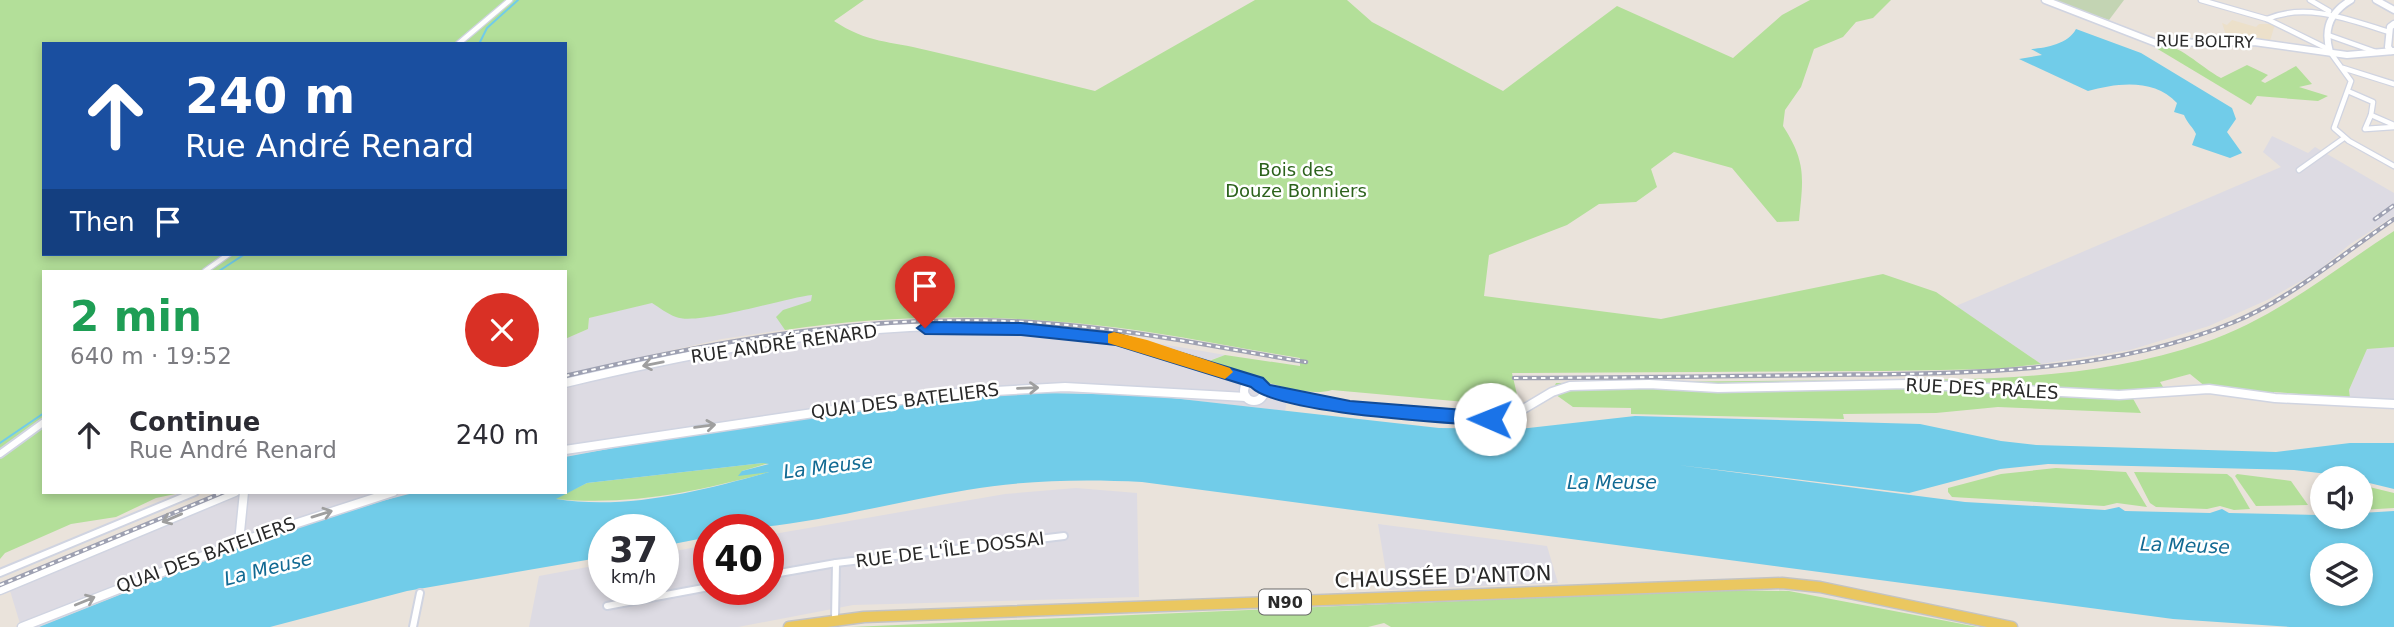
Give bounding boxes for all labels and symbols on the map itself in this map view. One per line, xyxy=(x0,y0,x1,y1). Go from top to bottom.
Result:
street label: RUE BOLTRY xyxy=(2156,31,2254,52)
park label: Bois des Douze Bonniers xyxy=(1225,159,1367,201)
pin xyxy=(895,256,955,328)
street label: RUE ANDRÉ RENARD xyxy=(689,320,879,367)
one-way arrow xyxy=(642,357,665,371)
street label: RUE DES PRÂLES xyxy=(1905,374,2059,403)
street label: QUAI DES BATELIERS xyxy=(810,379,1000,422)
one-way arrow xyxy=(1016,381,1039,394)
position arrow xyxy=(1453,382,1527,456)
one-way arrow xyxy=(693,420,716,433)
water label: La Meuse xyxy=(782,450,874,482)
water label: La Meuse xyxy=(1567,471,1657,493)
one-way arrow xyxy=(310,506,332,519)
street label: QUAI DES BATELIERS xyxy=(113,512,298,597)
one-way arrow xyxy=(162,512,183,525)
speed limit sign: 40 xyxy=(693,514,784,605)
street label: RUE DE L'ÎLE DOSSAI xyxy=(854,528,1046,572)
water label: La Meuse xyxy=(2140,532,2230,558)
water label: La Meuse xyxy=(222,546,314,590)
street label: CHAUSSÉE D'ANTON xyxy=(1334,560,1552,593)
road number: N90 xyxy=(1259,590,1311,614)
one-way arrow xyxy=(74,594,96,607)

